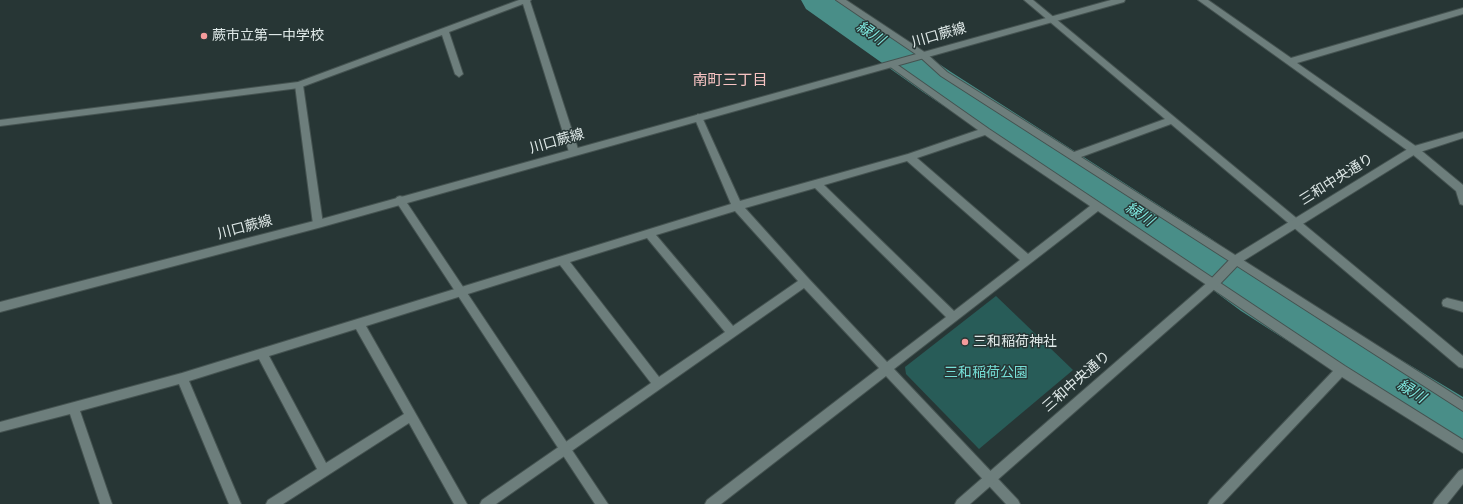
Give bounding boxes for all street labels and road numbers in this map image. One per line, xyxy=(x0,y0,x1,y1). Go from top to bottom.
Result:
street label: 川口蕨線 xyxy=(910,20,968,52)
street label: 川口蕨線 xyxy=(528,126,586,158)
street label: 三和中央通り xyxy=(1297,151,1377,209)
street label: 川口蕨線 xyxy=(216,213,274,243)
street label: 三和中央通り xyxy=(1040,348,1114,416)

